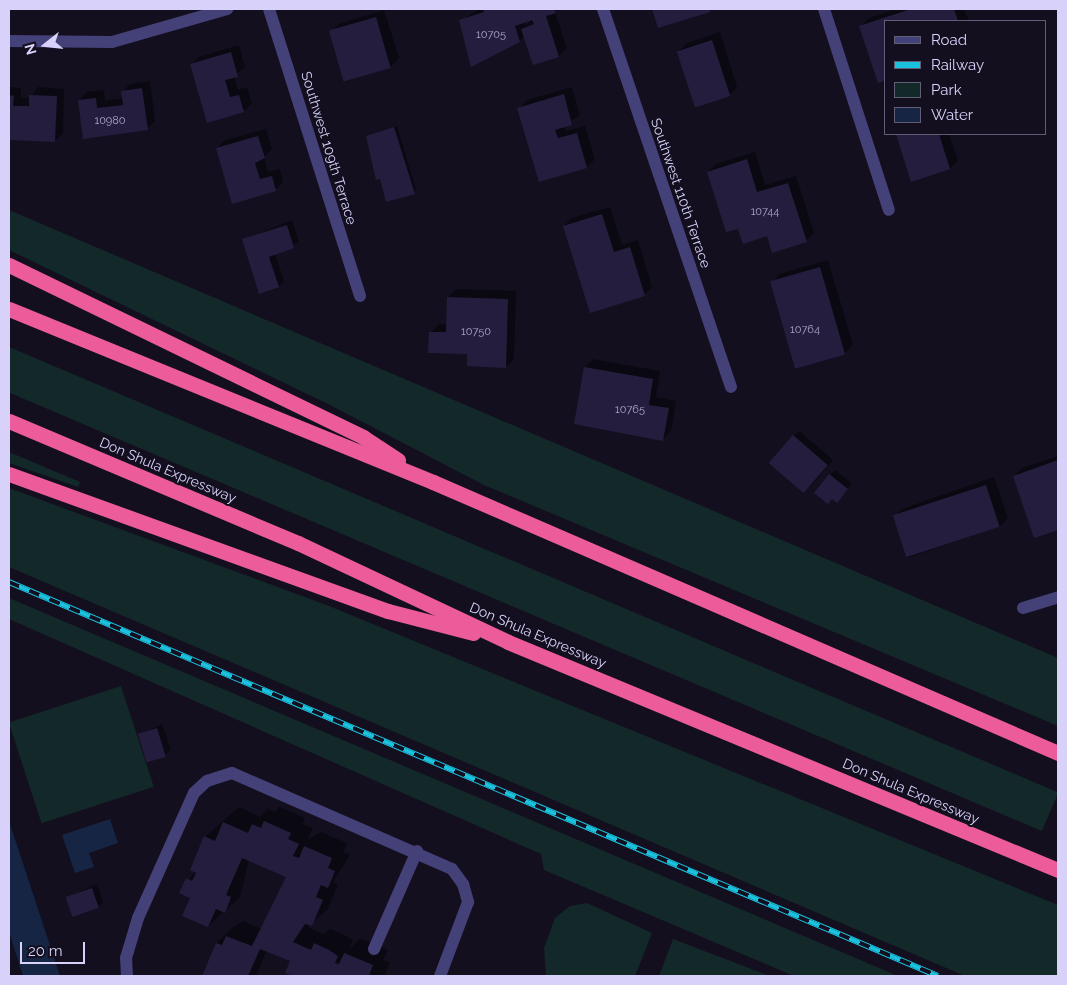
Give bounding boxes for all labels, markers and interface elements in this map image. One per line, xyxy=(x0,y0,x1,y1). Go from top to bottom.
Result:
north arrow xyxy=(20,20,70,70)
legend xyxy=(884,20,1047,135)
house number: 10705 xyxy=(476,28,506,42)
text: Road xyxy=(931,31,967,49)
text: N xyxy=(21,42,40,56)
text: Railway xyxy=(931,56,984,74)
street label: Southwest 109th Terrace xyxy=(298,69,360,227)
text: Park xyxy=(931,81,962,99)
text: Water xyxy=(931,106,973,124)
house number: 10980 xyxy=(94,114,126,128)
street label: Southwest 110th Terrace xyxy=(647,116,715,270)
house number: 10744 xyxy=(751,205,779,219)
house number: 10764 xyxy=(790,323,820,337)
house number: 10750 xyxy=(461,325,491,339)
house number: 10765 xyxy=(615,403,645,417)
street label: Don Shula Expressway xyxy=(97,434,239,506)
street label: Don Shula Expressway xyxy=(467,599,609,671)
street label: Don Shula Expressway xyxy=(840,755,982,827)
scale bar xyxy=(22,932,88,964)
text: 20 m xyxy=(28,942,63,960)

